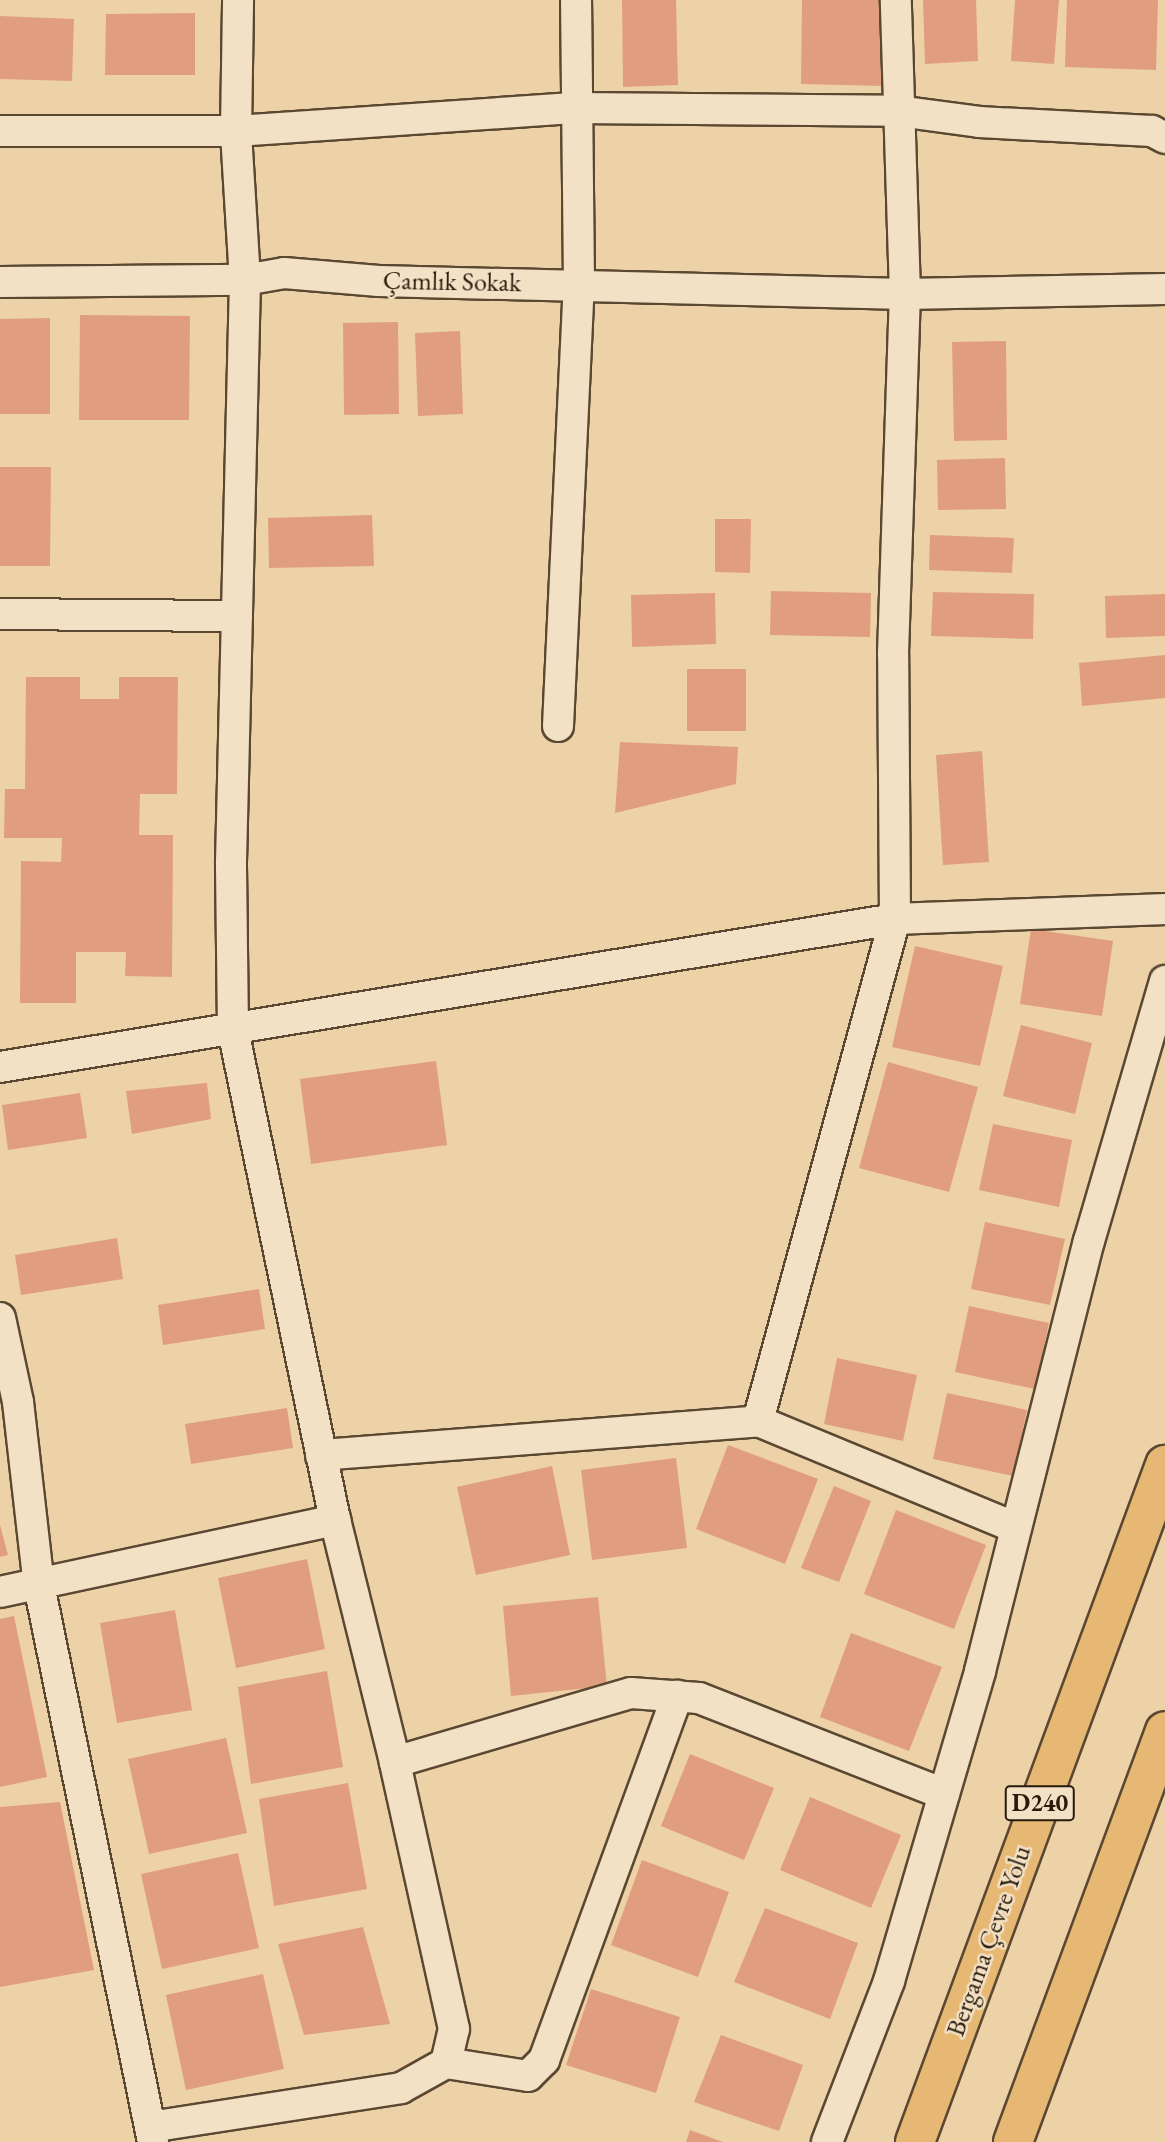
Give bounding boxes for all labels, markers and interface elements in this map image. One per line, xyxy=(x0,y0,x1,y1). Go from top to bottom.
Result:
street label: Çamlık Sokak xyxy=(383,265,521,299)
road number: D240 xyxy=(1003,1782,1077,1824)
street label: Bergama Çevre Yolu xyxy=(940,1841,1038,2041)

